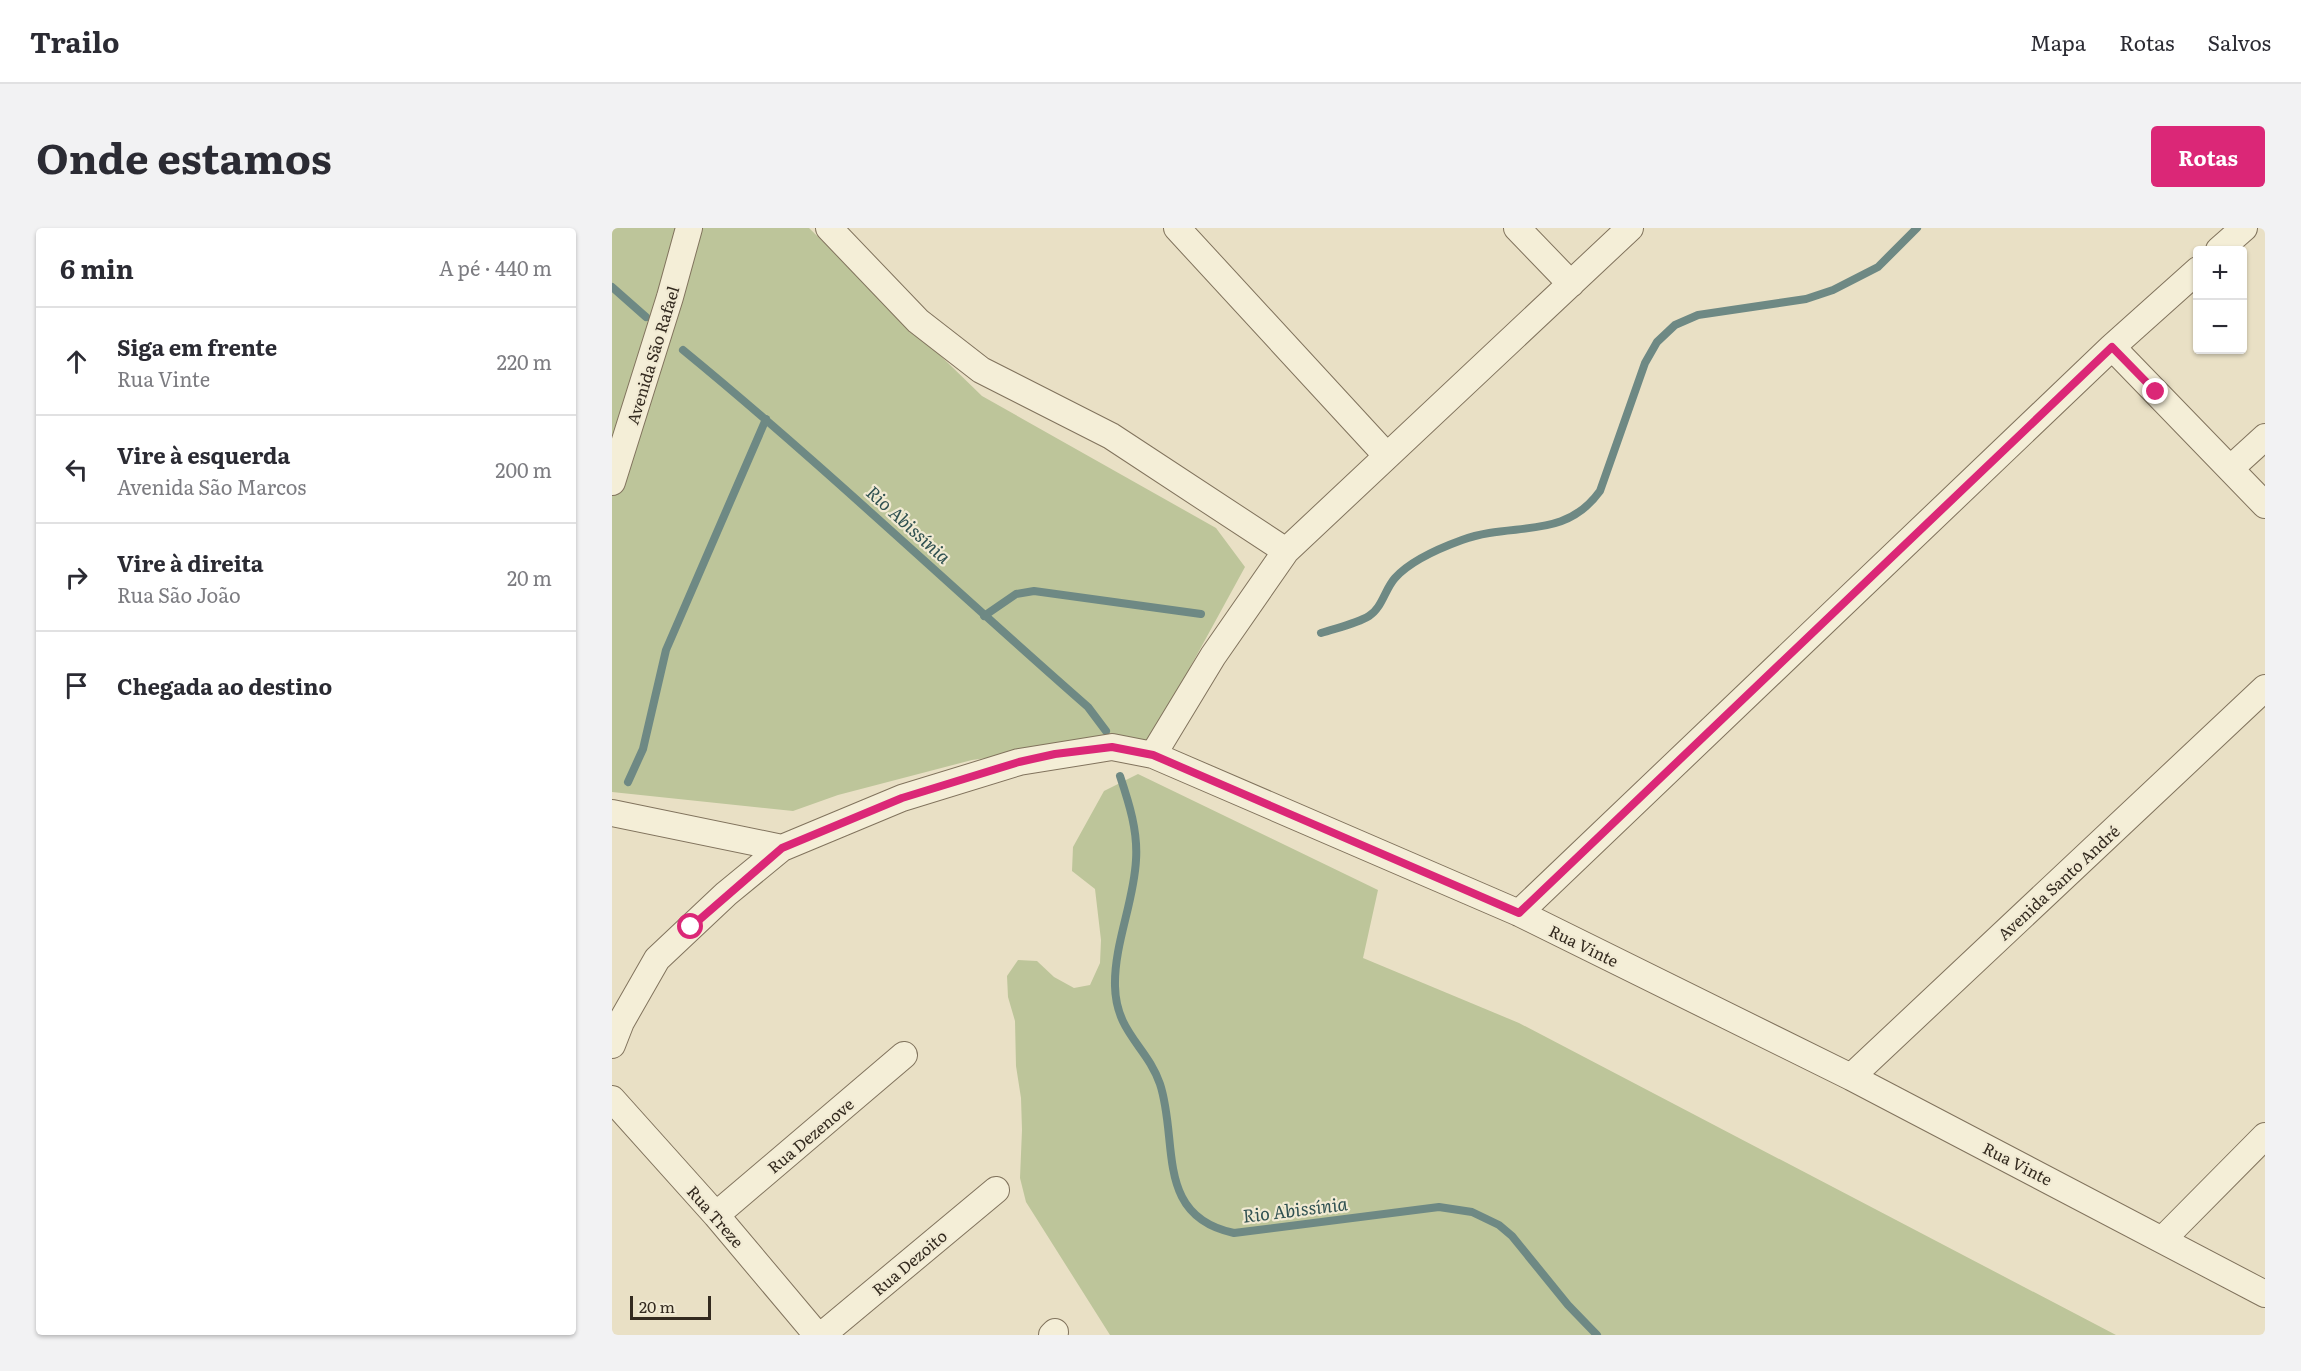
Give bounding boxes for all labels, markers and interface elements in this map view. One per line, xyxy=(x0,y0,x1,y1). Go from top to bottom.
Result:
text: Trailo xyxy=(30,20,119,62)
text: Mapa xyxy=(2030,26,2086,57)
text: Rotas xyxy=(2119,26,2175,57)
text: Salvos xyxy=(2208,26,2271,57)
text: Onde estamos xyxy=(36,125,332,187)
button: Rotas xyxy=(2151,126,2265,187)
map controls xyxy=(2193,246,2247,354)
button: + xyxy=(2193,246,2247,300)
text: 6 min xyxy=(60,248,134,287)
text: A pé · 440 m xyxy=(439,252,552,282)
street label: Avenida São Rafael xyxy=(620,283,684,427)
button: − xyxy=(2193,300,2247,354)
text: Siga em frente xyxy=(117,330,277,363)
icon: ahead xyxy=(60,345,93,378)
text: 220 m xyxy=(497,346,552,376)
text: Rua Vinte xyxy=(117,363,210,393)
route end xyxy=(2142,378,2168,404)
text: Vire à esquerda xyxy=(117,438,290,471)
icon: left xyxy=(60,453,93,486)
text: 200 m xyxy=(495,454,552,484)
text: Avenida São Marcos xyxy=(117,471,306,501)
water label: Rio Abissínia xyxy=(861,479,958,570)
text: Vire à direita xyxy=(117,546,264,579)
icon: right xyxy=(60,561,93,594)
text: 20 m xyxy=(507,562,552,592)
text: Rua São João xyxy=(117,579,241,609)
icon: arrive xyxy=(60,669,93,702)
text: Chegada ao destino xyxy=(117,669,332,702)
street label: Avenida Santo André xyxy=(1992,819,2124,945)
route start xyxy=(677,913,703,939)
street label: Rua Vinte xyxy=(1545,918,1623,972)
street label: Rua Dezenove xyxy=(762,1092,858,1178)
street label: Rua Vinte xyxy=(1979,1135,2057,1191)
street label: Rua Treze xyxy=(682,1179,750,1253)
water label: Rio Abissínia xyxy=(1241,1189,1350,1229)
street label: Rua Dezoito xyxy=(866,1224,952,1300)
scale bar xyxy=(630,1293,711,1320)
text: 20 m xyxy=(639,1294,675,1318)

